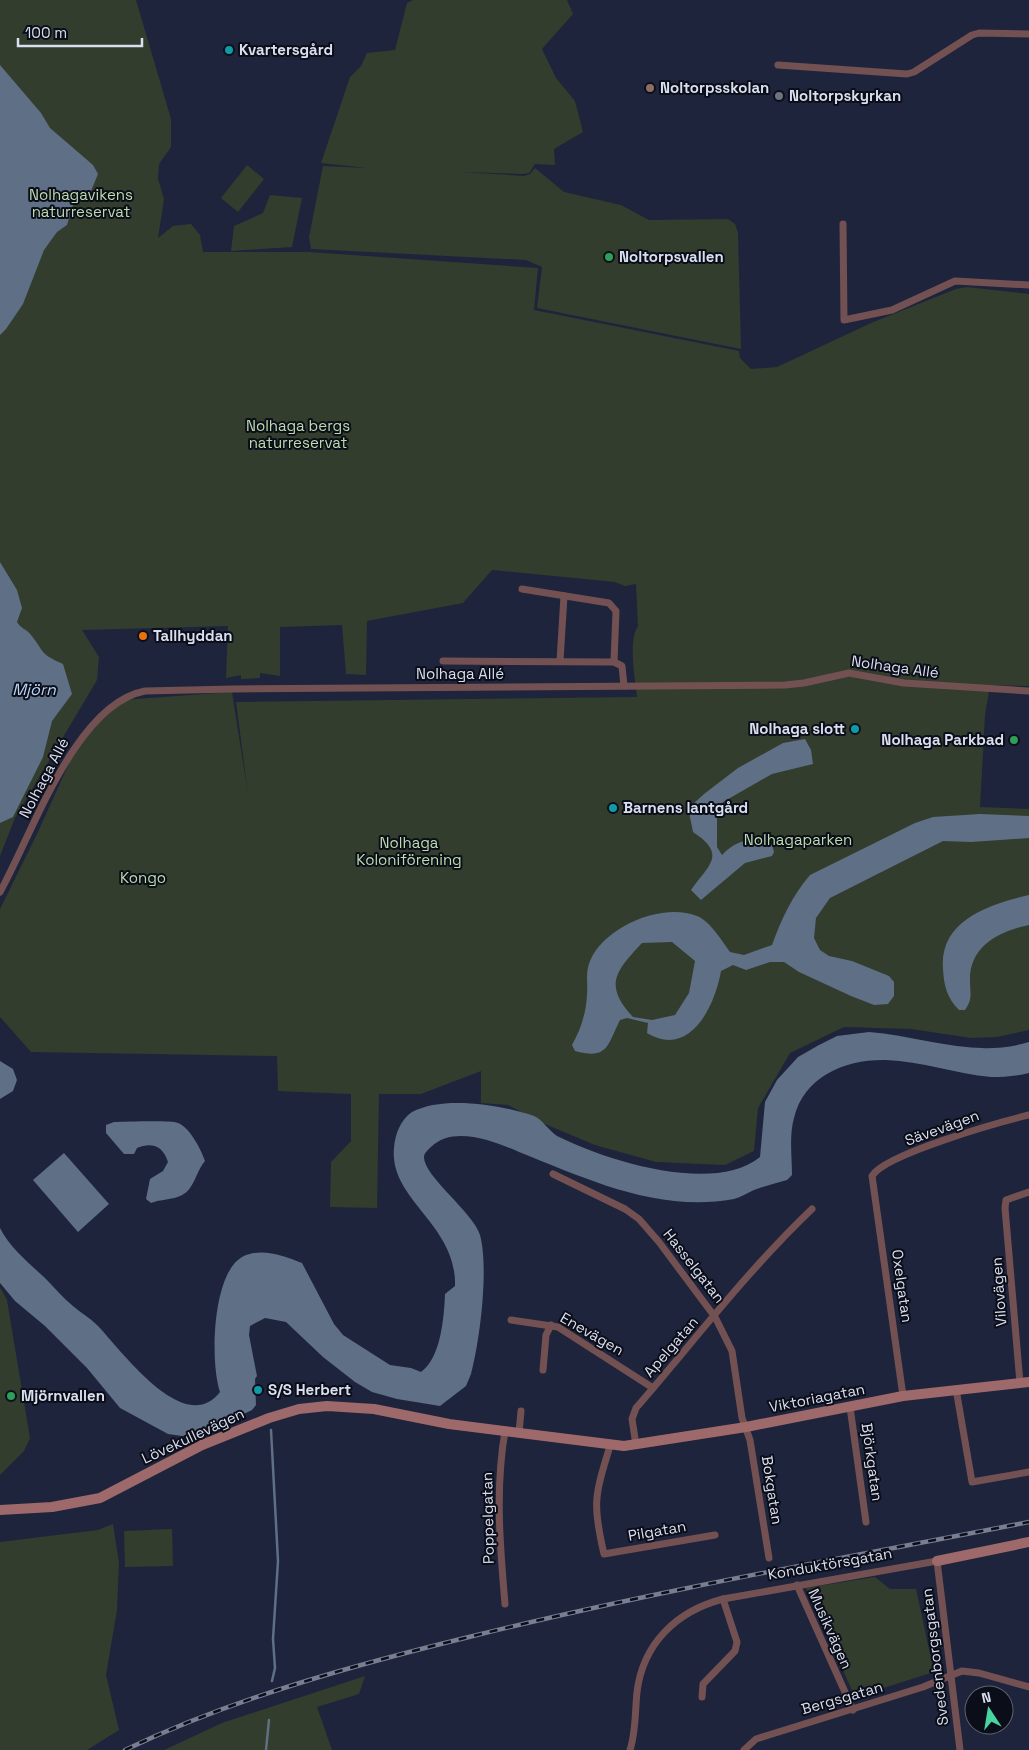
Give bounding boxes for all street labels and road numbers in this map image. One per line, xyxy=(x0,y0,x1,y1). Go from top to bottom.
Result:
street label: Nolhaga Allé xyxy=(850,651,940,682)
street label: Nolhaga Allé xyxy=(416,664,504,683)
street label: Nolhaga Allé xyxy=(14,734,73,821)
street label: Sävevägen xyxy=(902,1105,982,1150)
street label: Hasselgatan xyxy=(659,1225,729,1307)
street label: Oxelgatan xyxy=(888,1248,917,1324)
street label: Vilovägen xyxy=(987,1257,1010,1327)
street label: Enevägen xyxy=(557,1308,627,1359)
street label: Apelgatan xyxy=(639,1312,702,1381)
street label: Viktoriagatan xyxy=(767,1379,866,1416)
street label: Lövekullevägen xyxy=(139,1403,247,1468)
street label: Björkgatan xyxy=(858,1422,887,1502)
street label: Bokgatan xyxy=(758,1454,787,1526)
street label: Poppelgatan xyxy=(477,1472,498,1564)
street label: Pilgatan xyxy=(626,1516,688,1545)
street label: Konduktörsgatan xyxy=(766,1543,894,1584)
street label: Musikvägen xyxy=(804,1586,857,1672)
street label: Svedenborgsgatan xyxy=(917,1587,952,1727)
street label: Bergsgatan xyxy=(799,1677,885,1718)

